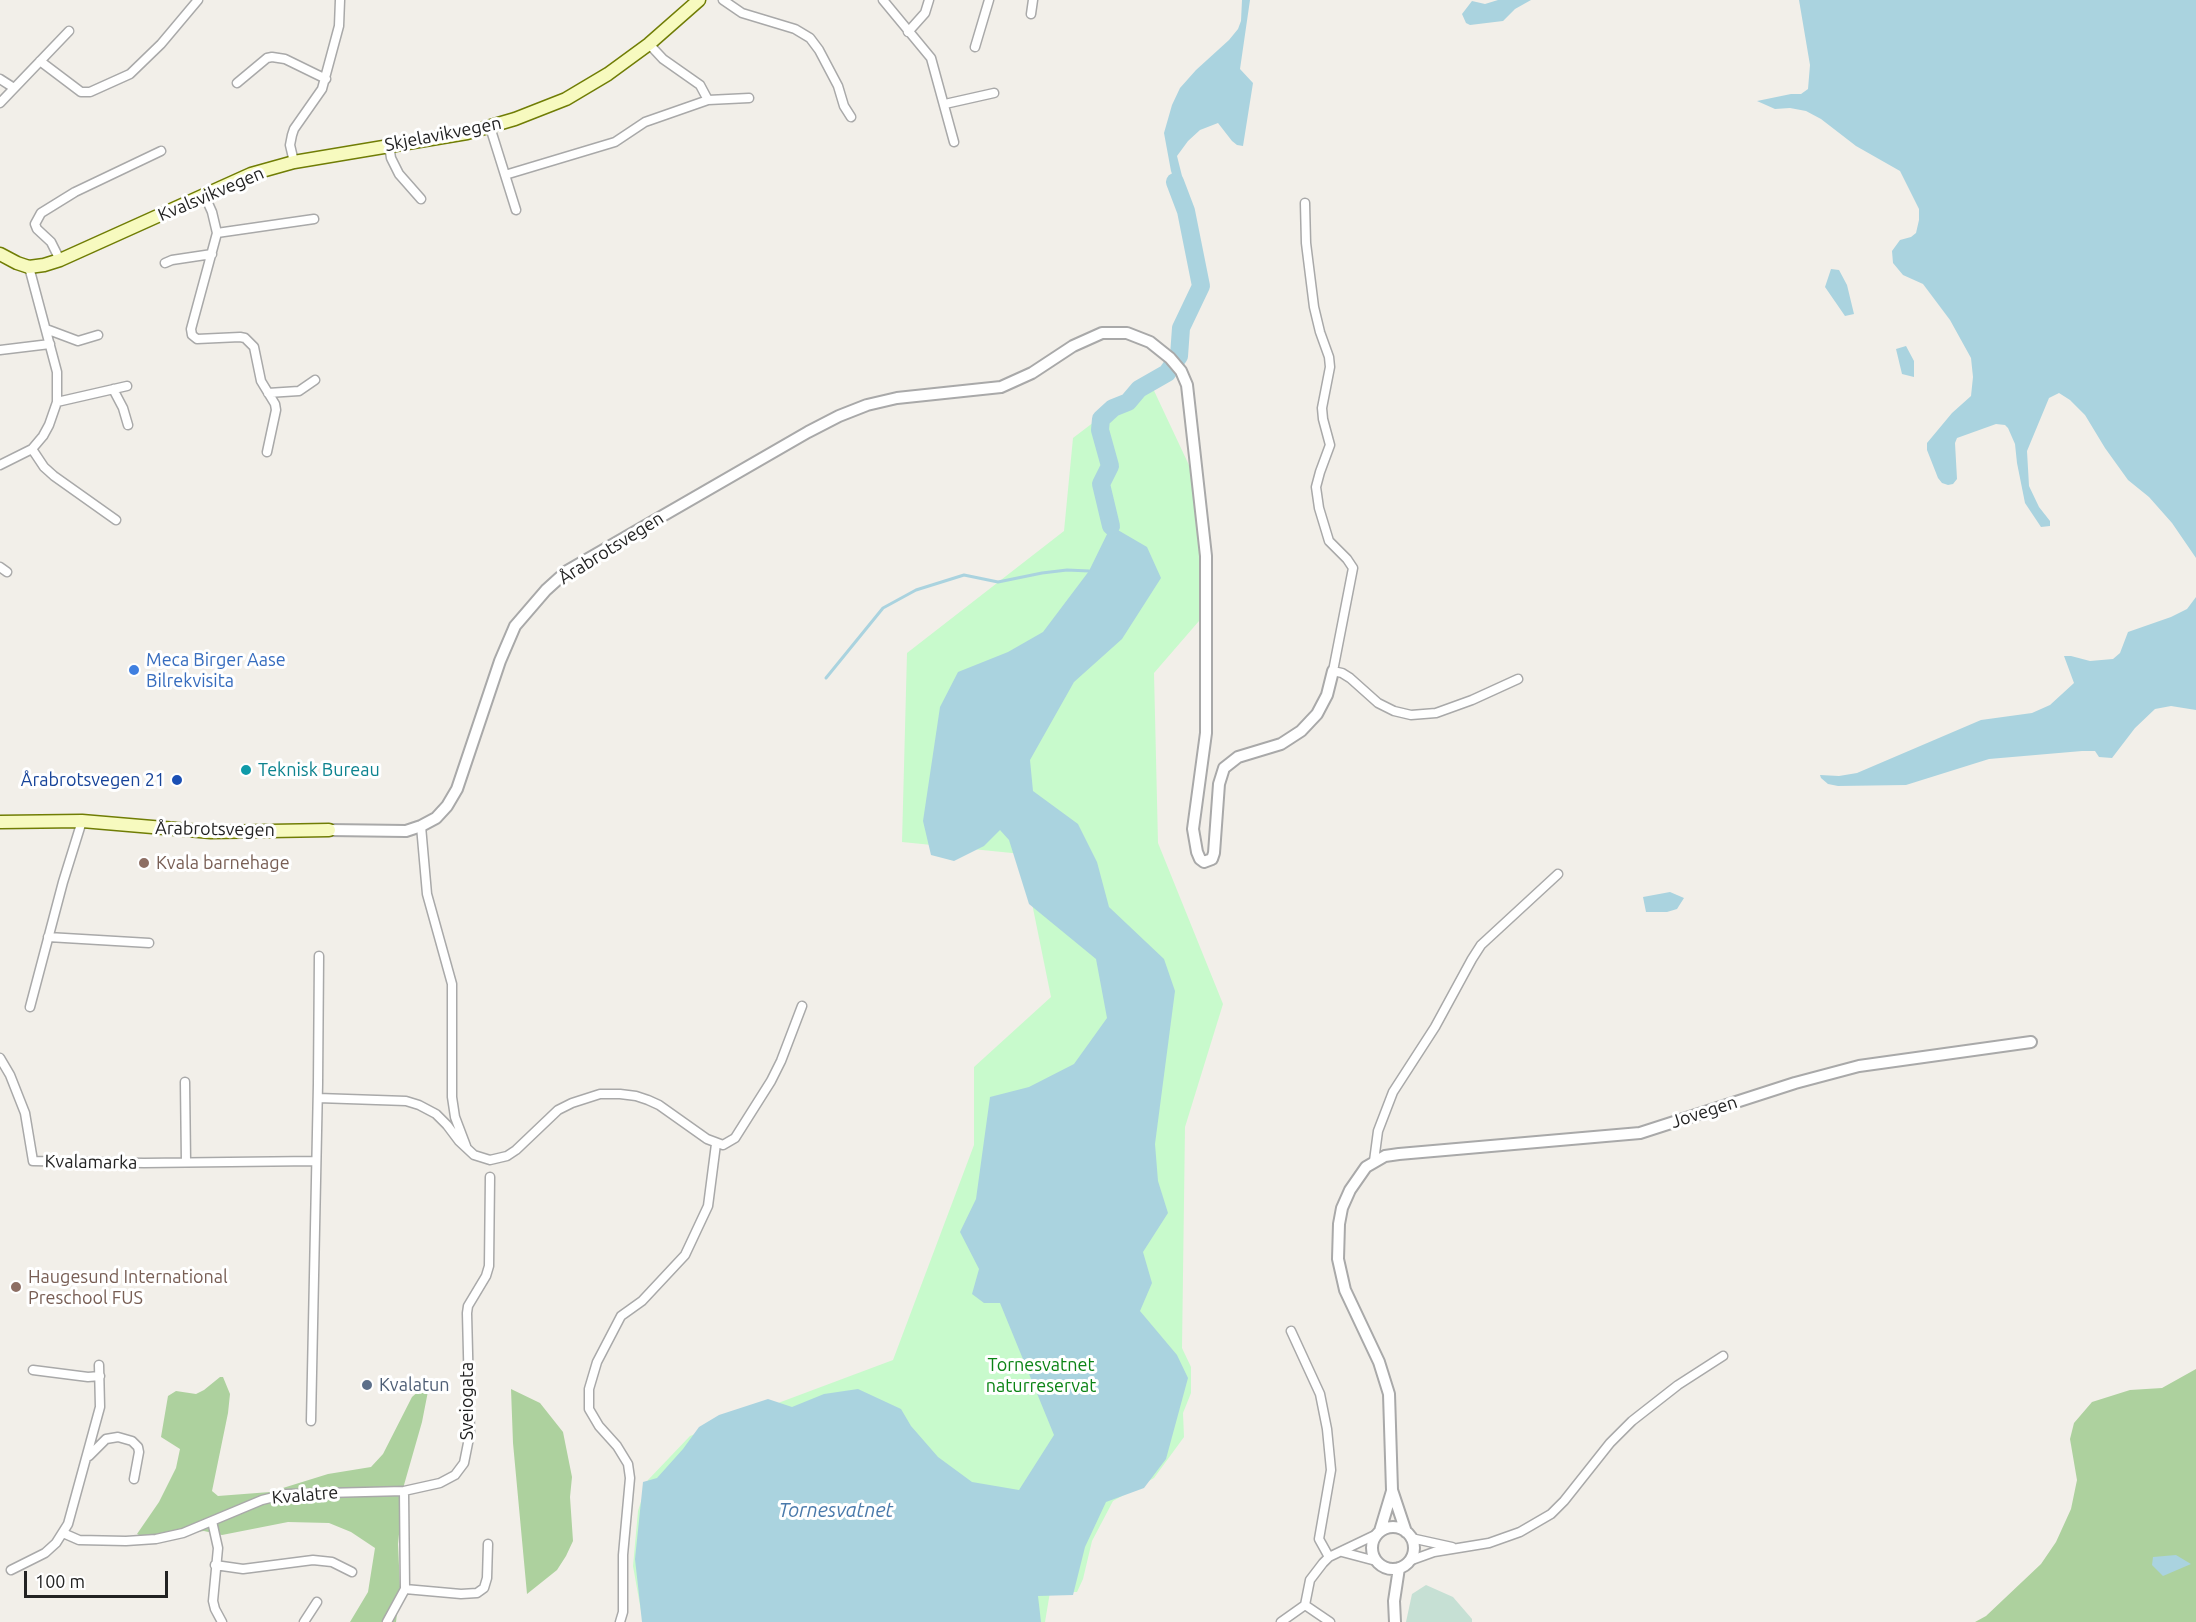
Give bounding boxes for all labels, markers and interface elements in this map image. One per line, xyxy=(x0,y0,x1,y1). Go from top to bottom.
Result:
street label: Skjelavikvegen xyxy=(383,112,503,156)
street label: Kvalsvikvegen xyxy=(155,162,267,226)
street label: Årabrotsvegen xyxy=(554,507,668,589)
place label: Meca Birger Aase Bilrekvisita xyxy=(146,649,286,692)
marker: Meca Birger Aase Bilrekvisita xyxy=(127,663,141,677)
place label: Teknisk Bureau xyxy=(258,759,380,781)
marker: Teknisk Bureau xyxy=(239,763,253,777)
place label: Årabrotsvegen 21 xyxy=(21,769,165,791)
marker: Årabrotsvegen 21 xyxy=(170,773,184,787)
street label: Årabrotsvegen xyxy=(155,817,275,841)
place label: Kvala barnehage xyxy=(156,852,290,874)
marker: Kvala barnehage xyxy=(137,856,151,870)
street label: Jovegen xyxy=(1668,1091,1740,1133)
street label: Kvalamarka xyxy=(44,1150,138,1174)
place label: Haugesund International Preschool FUS xyxy=(28,1266,228,1308)
marker: Haugesund International Preschool FUS xyxy=(9,1280,23,1294)
park label: Tornesvatnet naturreservat xyxy=(986,1354,1096,1396)
street label: Sveiogata xyxy=(456,1362,478,1440)
place label: Kvalatun xyxy=(379,1374,450,1396)
marker: Kvalatun xyxy=(360,1378,374,1392)
street label: Kvalatre xyxy=(271,1481,339,1509)
water label: Tornesvatnet xyxy=(779,1498,893,1522)
scale bar xyxy=(27,1559,171,1597)
text: 100 m xyxy=(35,1571,85,1591)

